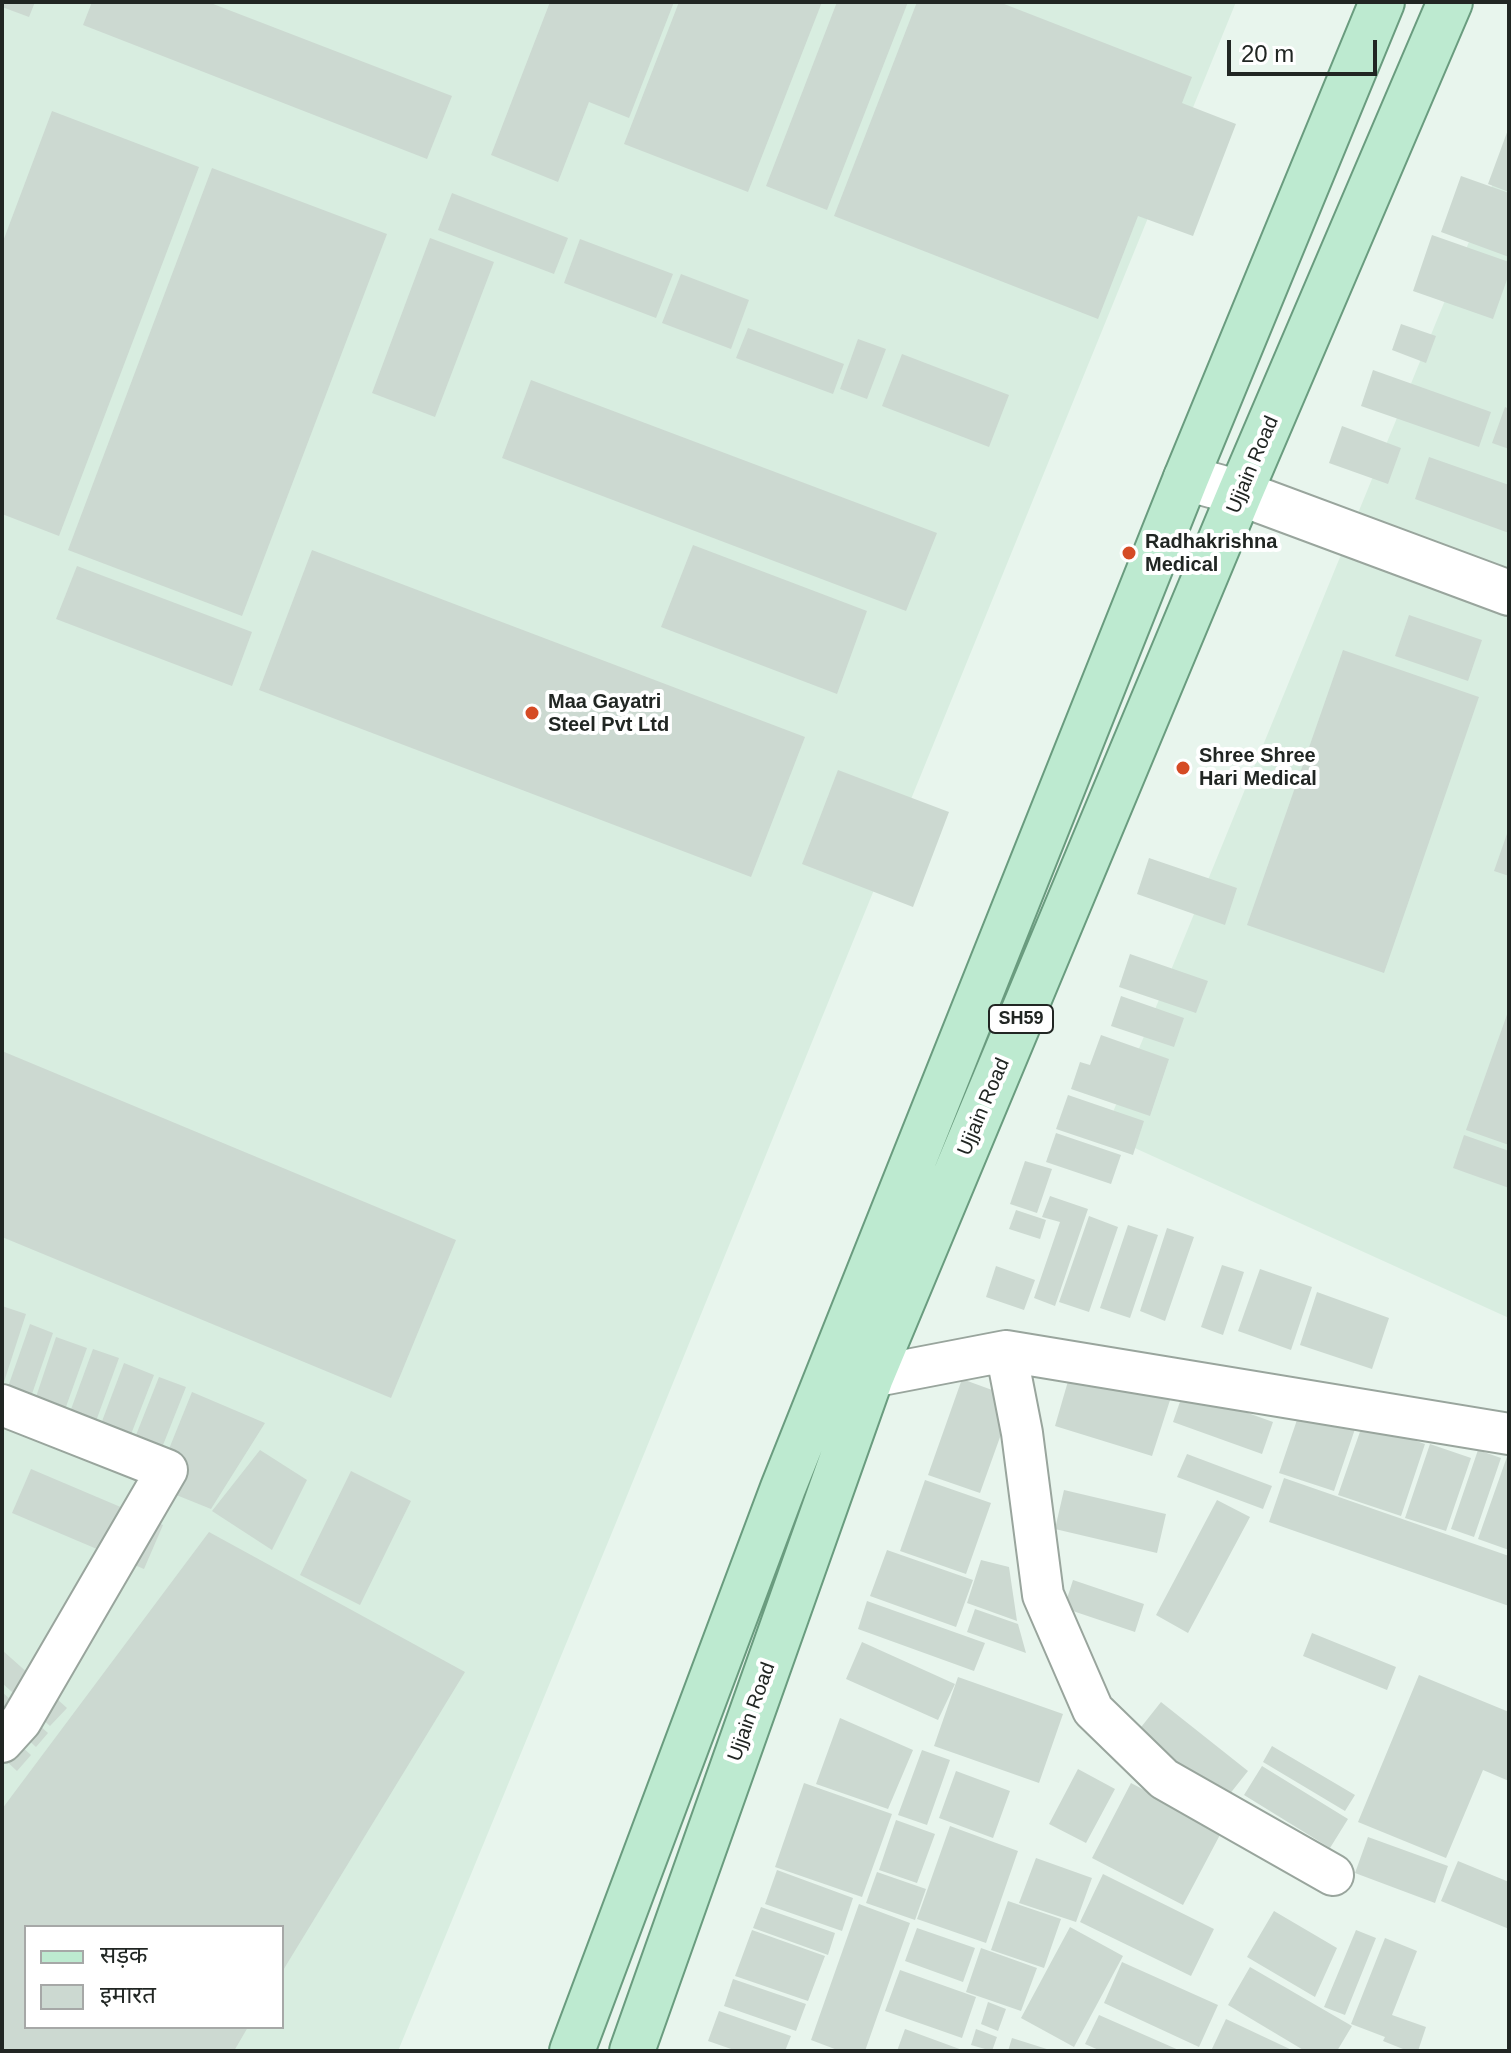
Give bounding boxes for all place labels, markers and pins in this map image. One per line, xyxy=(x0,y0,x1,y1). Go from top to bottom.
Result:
place label: Radhakrishna Medical xyxy=(1145,530,1277,577)
marker: Radhakrishna Medical xyxy=(1120,544,1138,562)
place label: Maa Gayatri Steel Pvt Ltd xyxy=(548,690,669,737)
marker: Maa Gayatri Steel Pvt Ltd xyxy=(523,704,541,722)
place label: Shree Shree Hari Medical xyxy=(1199,744,1317,791)
marker: Shree Shree Hari Medical xyxy=(1174,759,1192,777)

